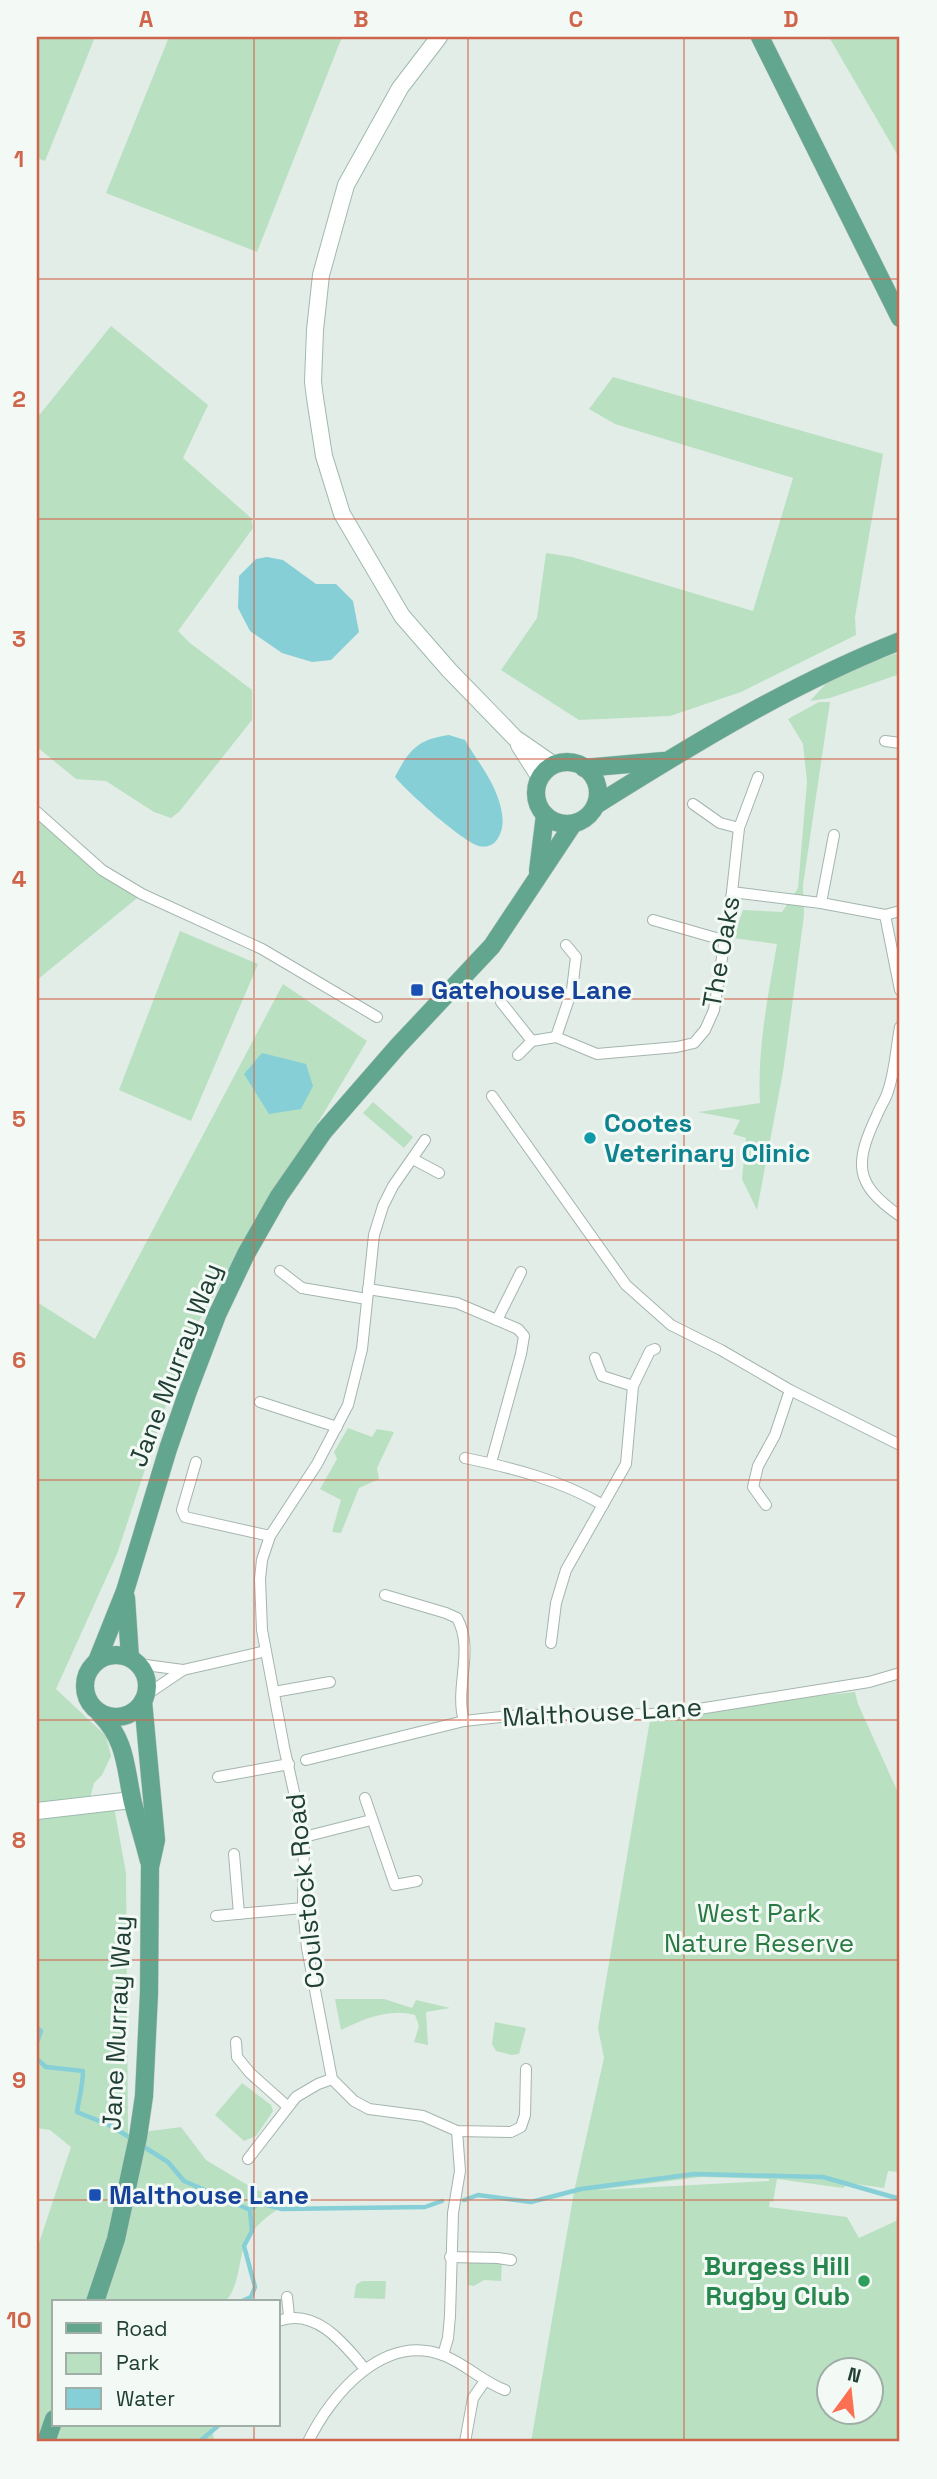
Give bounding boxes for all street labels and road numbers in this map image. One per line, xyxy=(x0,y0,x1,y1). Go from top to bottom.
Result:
street label: The Oaks xyxy=(694,893,748,1011)
street label: Jane Murray Way xyxy=(121,1258,229,1472)
street label: Malthouse Lane xyxy=(501,1690,703,1734)
street label: Coulstock Road xyxy=(278,1792,332,1990)
street label: Jane Murray Way xyxy=(94,1915,140,2131)

